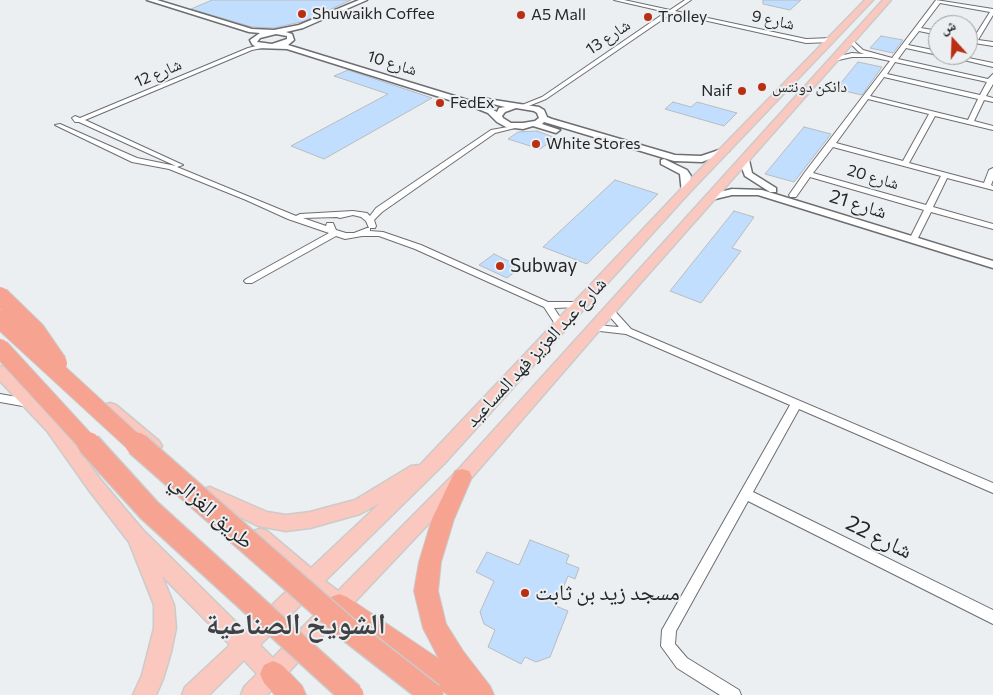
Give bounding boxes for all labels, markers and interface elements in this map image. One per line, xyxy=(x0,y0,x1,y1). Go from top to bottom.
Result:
place label: Shuwaikh Coffee xyxy=(312,4,435,24)
place label: A5 Mall xyxy=(531,5,586,25)
street label: شارع 9 xyxy=(750,6,796,34)
place label: Trolley xyxy=(658,7,707,27)
marker: Shuwaikh Coffee xyxy=(296,8,308,20)
marker: A5 Mall xyxy=(515,9,527,21)
marker: Trolley xyxy=(642,11,654,23)
street label: شارع 13 xyxy=(582,15,634,59)
north arrow xyxy=(928,15,978,65)
text: ش xyxy=(938,16,958,37)
street label: شارع 10 xyxy=(365,46,419,80)
street label: شارع 12 xyxy=(132,55,184,91)
place label: دانكن دونتس xyxy=(772,77,847,97)
place label: Naif xyxy=(701,81,732,101)
marker: دانكن دونتس xyxy=(756,81,768,93)
marker: Naif xyxy=(736,85,748,97)
place label: FedEx xyxy=(450,93,495,113)
marker: FedEx xyxy=(434,97,446,109)
place label: White Stores xyxy=(546,134,641,154)
marker: White Stores xyxy=(530,138,542,150)
street label: شارع 20 xyxy=(845,161,901,193)
street label: شارع 21 xyxy=(827,185,889,223)
place label: Subway xyxy=(510,255,577,277)
marker: Subway xyxy=(494,260,506,272)
street label: شارع عبد العزيز فهد المساعيد xyxy=(461,272,611,432)
street label: طريق الغزالي xyxy=(165,468,259,554)
street label: شارع 22 xyxy=(842,510,916,564)
place label: مسجد زيد بن ثابت xyxy=(535,580,680,606)
marker: مسجد زيد بن ثابت xyxy=(519,587,531,599)
district label: الشويخ الصناعية xyxy=(206,607,386,641)

